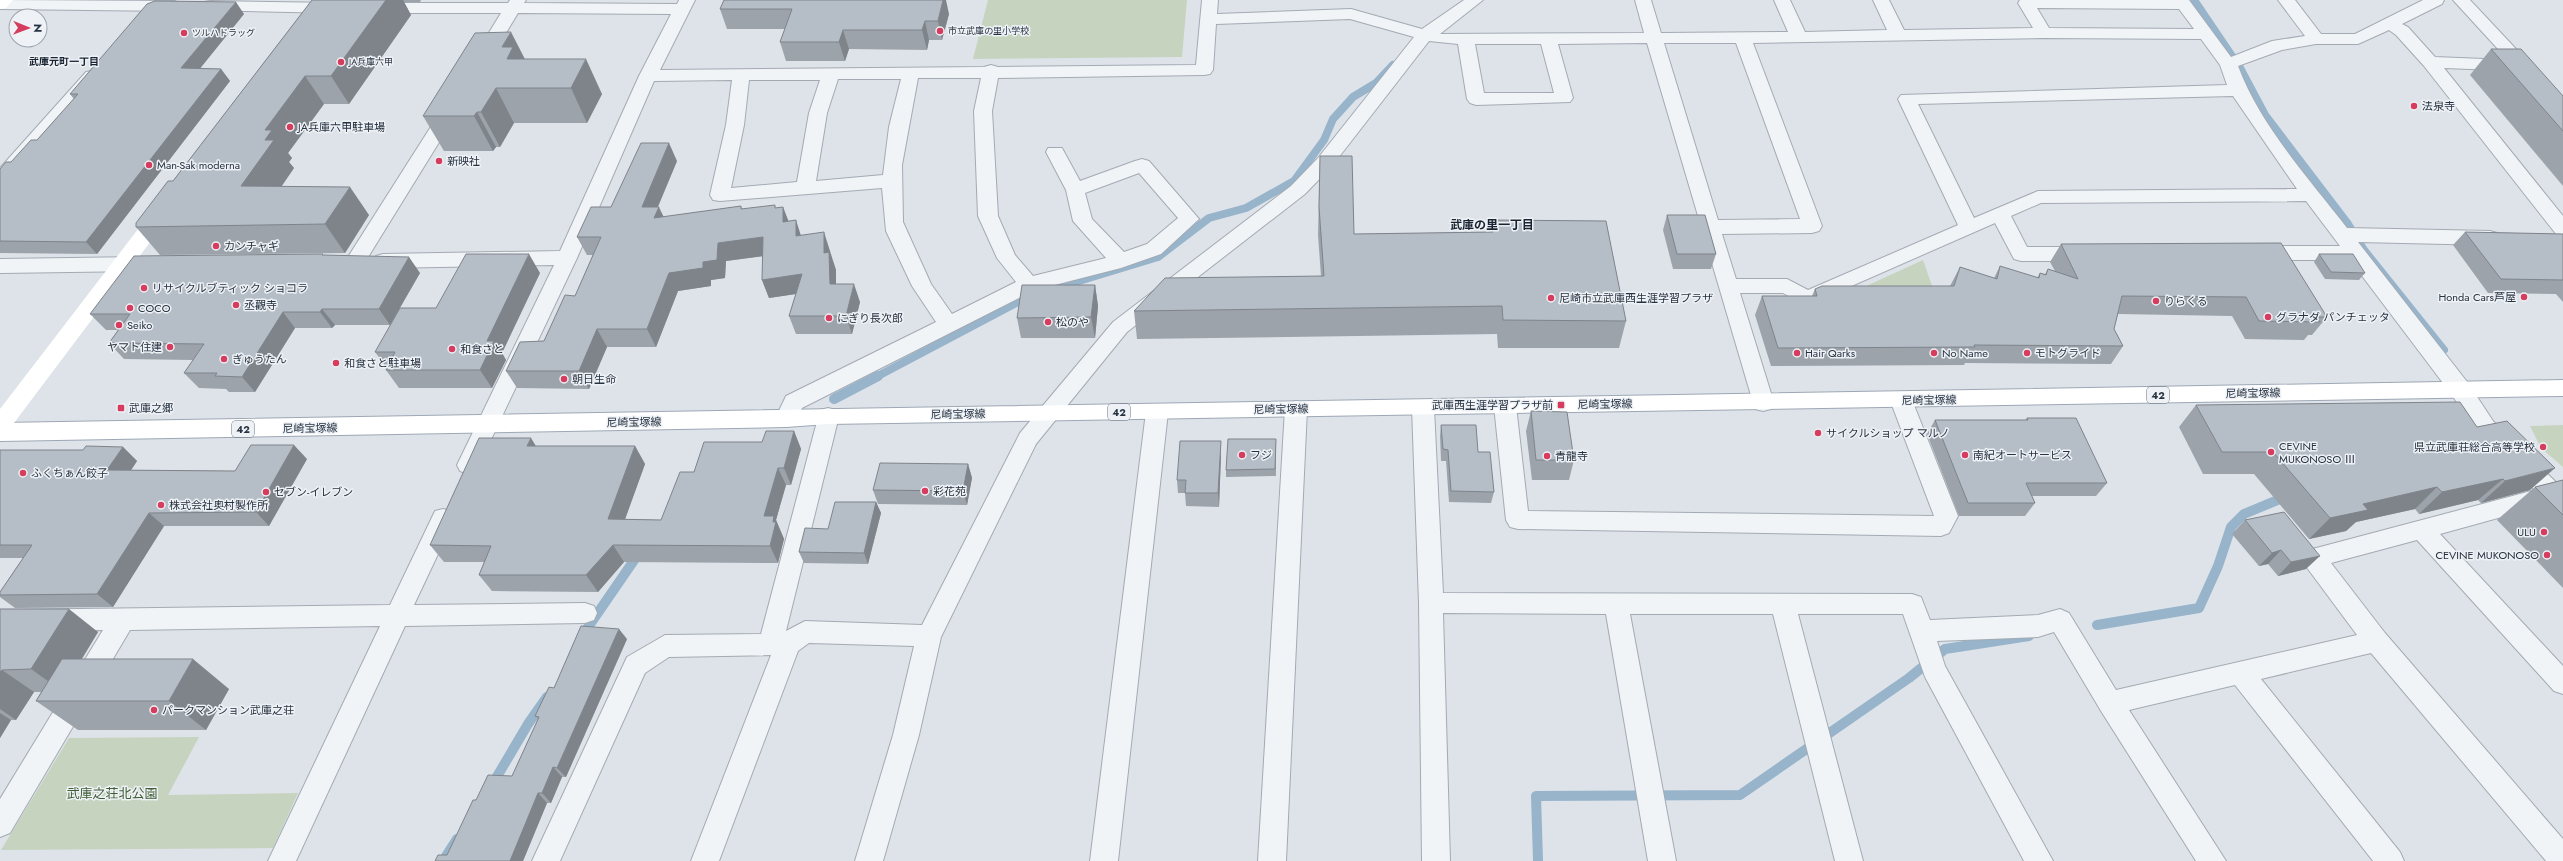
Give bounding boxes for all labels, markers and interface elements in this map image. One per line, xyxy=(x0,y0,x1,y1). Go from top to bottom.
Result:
north arrow xyxy=(8,8,48,48)
text: N xyxy=(30,24,46,33)
place label: 市立武庫の里小学校 xyxy=(948,24,1029,37)
place label: ツルハドラッグ xyxy=(192,26,255,39)
marker: 市立武庫の里小学校 xyxy=(935,26,945,36)
marker: ツルハドラッグ xyxy=(179,28,189,38)
district label: 武庫元町一丁目 xyxy=(29,54,99,69)
place label: JA兵庫六甲 xyxy=(348,55,393,68)
marker: JA兵庫六甲 xyxy=(336,57,346,67)
place label: 法泉寺 xyxy=(2422,98,2455,114)
marker: 法泉寺 xyxy=(2409,101,2419,111)
place label: JA兵庫六甲駐車場 xyxy=(296,119,385,135)
marker: JA兵庫六甲駐車場 xyxy=(285,122,295,132)
place label: 新映社 xyxy=(447,153,480,169)
marker: 新映社 xyxy=(434,156,444,166)
place label: Man-Sak moderna xyxy=(157,157,240,173)
marker: Man-Sak moderna xyxy=(144,160,154,170)
district label: 武庫の里一丁目 xyxy=(1450,216,1534,234)
place label: カンチャギ xyxy=(224,238,279,254)
marker: カンチャギ xyxy=(211,241,221,251)
place label: リサイクルブティック ショコラ xyxy=(152,280,308,296)
marker: リサイクルブティック ショコラ xyxy=(139,283,149,293)
place label: Honda Cars芦屋 xyxy=(2438,289,2516,305)
place label: 尼崎市立武庫西生涯学習プラザ xyxy=(1559,290,1713,306)
marker: Honda Cars芦屋 xyxy=(2519,292,2529,302)
marker: 尼崎市立武庫西生涯学習プラザ xyxy=(1546,293,1556,303)
place label: りらくる xyxy=(2164,293,2208,309)
marker: りらくる xyxy=(2151,296,2161,306)
place label: 丞觀寺 xyxy=(244,297,277,313)
place label: COCO xyxy=(138,300,171,316)
marker: 丞觀寺 xyxy=(231,300,241,310)
marker: COCO xyxy=(125,303,135,313)
place label: グラナダ パンチェッタ xyxy=(2276,309,2390,325)
place label: にぎり長次郎 xyxy=(837,310,903,326)
marker: グラナダ パンチェッタ xyxy=(2263,312,2273,322)
marker: にぎり長次郎 xyxy=(824,313,834,323)
place label: 松のや xyxy=(1056,314,1089,330)
place label: Seiko xyxy=(127,317,152,333)
marker: 松のや xyxy=(1043,317,1053,327)
marker: Seiko xyxy=(114,320,124,330)
place label: ヤマト住建 xyxy=(107,339,162,355)
place label: 和食さと xyxy=(460,341,504,357)
marker: ヤマト住建 xyxy=(165,342,175,352)
marker: 和食さと xyxy=(447,344,457,354)
place label: Hair Qarks xyxy=(1805,345,1856,361)
place label: No Name xyxy=(1942,345,1988,361)
place label: モトグライド xyxy=(2035,345,2101,361)
marker: Hair Qarks xyxy=(1792,348,1802,358)
marker: No Name xyxy=(1929,348,1939,358)
marker: モトグライド xyxy=(2022,348,2032,358)
place label: ぎゅうたん xyxy=(232,351,287,367)
marker: ぎゅうたん xyxy=(219,354,229,364)
place label: 和食さと駐車場 xyxy=(344,355,421,371)
marker: 和食さと駐車場 xyxy=(331,358,341,368)
place label: 朝日生命 xyxy=(572,371,616,387)
marker: 朝日生命 xyxy=(559,374,569,384)
street label: 尼崎宝塚線 xyxy=(2225,385,2281,401)
road number: 42 xyxy=(2147,387,2169,403)
street label: 尼崎宝塚線 xyxy=(1901,392,1957,408)
street label: 尼崎宝塚線 xyxy=(1577,396,1633,412)
place label: 武庫西生涯学習プラザ前 xyxy=(1432,397,1553,413)
place label: 武庫之郷 xyxy=(129,400,173,416)
marker: 武庫西生涯学習プラザ前 xyxy=(1556,400,1566,410)
street label: 尼崎宝塚線 xyxy=(1253,401,1309,417)
marker: 武庫之郷 xyxy=(116,403,126,413)
road number: 42 xyxy=(1108,404,1130,420)
street label: 尼崎宝塚線 xyxy=(930,406,986,422)
street label: 尼崎宝塚線 xyxy=(606,414,662,430)
street label: 尼崎宝塚線 xyxy=(282,420,338,436)
road number: 42 xyxy=(232,421,254,437)
place label: サイクルショップ マルノ xyxy=(1826,425,1950,441)
marker: サイクルショップ マルノ xyxy=(1813,428,1823,438)
place label: CEVINE MUKONOSO Ⅲ xyxy=(2279,438,2355,467)
place label: 県立武庫荘総合高等学校 xyxy=(2414,439,2535,455)
marker: 県立武庫荘総合高等学校 xyxy=(2538,442,2548,452)
place label: フジ xyxy=(1250,447,1272,463)
place label: 南紀オートサービス xyxy=(1973,447,2072,463)
marker: CEVINE MUKONOSO Ⅲ xyxy=(2266,447,2276,457)
place label: 青龍寺 xyxy=(1555,448,1588,464)
marker: フジ xyxy=(1237,450,1247,460)
marker: 南紀オートサービス xyxy=(1960,450,1970,460)
marker: 青龍寺 xyxy=(1542,451,1552,461)
place label: ふくちぁん餃子 xyxy=(31,465,108,481)
marker: ふくちぁん餃子 xyxy=(18,468,28,478)
place label: 彩花苑 xyxy=(933,483,966,499)
place label: セブン-イレブン xyxy=(274,484,353,500)
marker: 彩花苑 xyxy=(920,486,930,496)
marker: セブン-イレブン xyxy=(261,487,271,497)
place label: 株式会社奥村製作所 xyxy=(169,497,269,513)
marker: 株式会社奥村製作所 xyxy=(156,500,166,510)
place label: ULU xyxy=(2517,524,2536,540)
marker: ULU xyxy=(2539,527,2549,537)
place label: CEVINE MUKONOSO xyxy=(2436,547,2539,563)
marker: CEVINE MUKONOSO xyxy=(2542,550,2552,560)
place label: パークマンション武庫之荘 xyxy=(162,702,294,718)
marker: パークマンション武庫之荘 xyxy=(149,705,159,715)
park label: 武庫之荘北公園 xyxy=(66,784,158,803)

